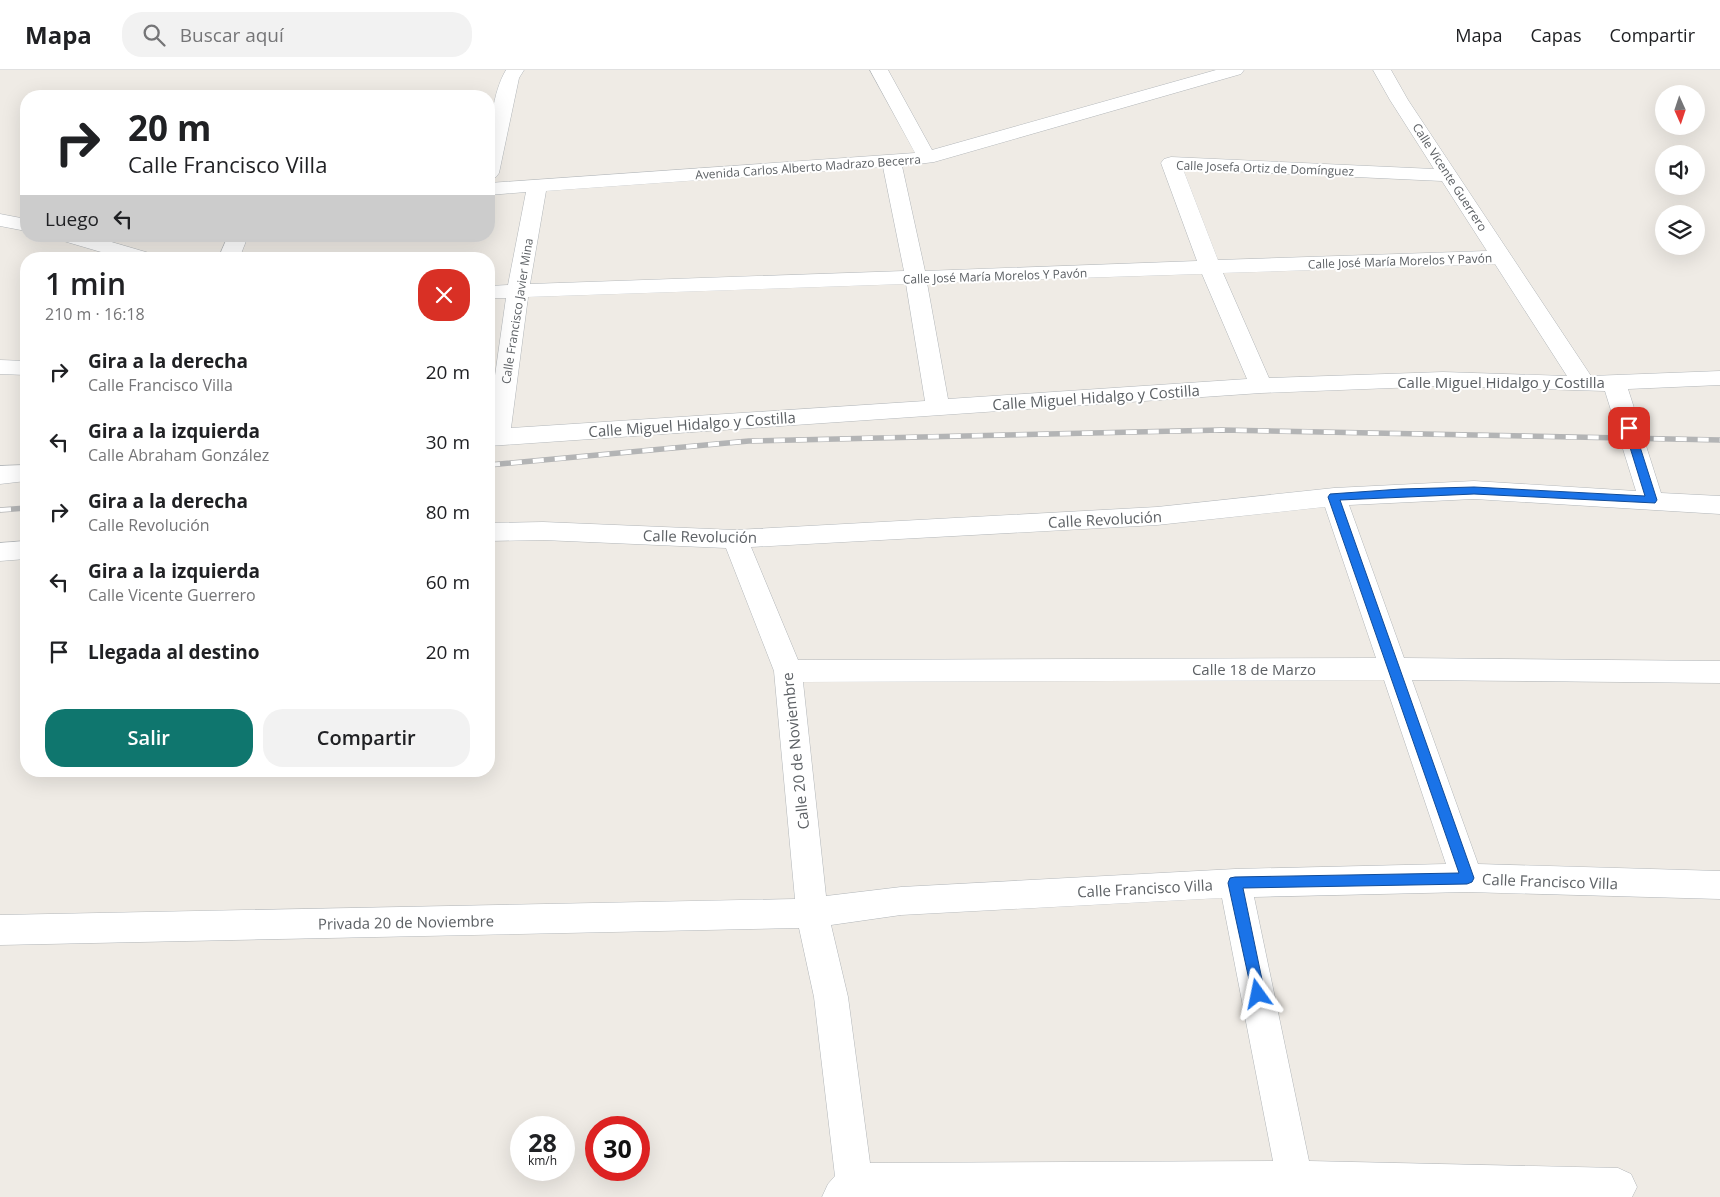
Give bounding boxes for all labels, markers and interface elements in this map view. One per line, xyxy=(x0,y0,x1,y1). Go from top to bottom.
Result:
search box xyxy=(122,12,472,57)
text: Mapa xyxy=(25,18,92,51)
icon: search xyxy=(140,21,168,49)
text: Buscar aquí xyxy=(180,22,284,48)
text: Mapa xyxy=(1455,23,1503,47)
text: Capas xyxy=(1531,23,1581,47)
text: Compartir xyxy=(1609,23,1695,47)
north arrow xyxy=(1655,85,1705,135)
map controls xyxy=(1655,85,1705,255)
text: 20 m xyxy=(128,104,211,151)
icon: right xyxy=(45,110,110,175)
street label: Calle Vicente Guerrero xyxy=(1409,120,1491,234)
button: sound xyxy=(1655,145,1705,195)
text: Calle Francisco Villa xyxy=(128,149,327,179)
street label: Avenida Carlos Alberto Madrazo Becerra xyxy=(695,151,921,183)
street label: Calle Josefa Ortiz de Domínguez xyxy=(1176,156,1355,180)
icon: left xyxy=(109,205,137,233)
button: layers xyxy=(1655,205,1705,255)
text: Luego xyxy=(45,206,99,232)
street label: Calle Francisco Javier Mina xyxy=(497,237,537,385)
street label: Calle José María Morelos Y Pavón xyxy=(1308,249,1492,273)
text: 1 min xyxy=(45,263,126,304)
street label: Calle José María Morelos Y Pavón xyxy=(903,264,1087,288)
button: close xyxy=(418,269,470,321)
text: 210 m · 16:18 xyxy=(45,303,145,325)
text: Gira a la derecha xyxy=(88,348,248,374)
icon: right xyxy=(45,358,73,386)
text: 20 m xyxy=(426,359,470,385)
street label: Calle Miguel Hidalgo y Costilla xyxy=(1397,372,1605,392)
text: Calle Francisco Villa xyxy=(88,374,233,396)
street label: Calle Miguel Hidalgo y Costilla xyxy=(992,380,1200,414)
street label: Calle Miguel Hidalgo y Costilla xyxy=(588,407,796,441)
pin xyxy=(1608,407,1650,449)
icon: arrive xyxy=(1615,414,1643,442)
text: Gira a la izquierda xyxy=(88,418,260,444)
icon: left xyxy=(45,428,73,456)
text: 30 m xyxy=(426,429,470,455)
text: Calle Abraham González xyxy=(88,444,269,466)
text: Gira a la derecha xyxy=(88,488,248,514)
icon: right xyxy=(45,498,73,526)
text: 80 m xyxy=(426,499,470,525)
street label: Calle Revolución xyxy=(1048,506,1162,532)
text: Calle Revolución xyxy=(88,514,210,536)
street label: Calle Revolución xyxy=(643,525,757,547)
text: Gira a la izquierda xyxy=(88,558,260,584)
icon: left xyxy=(45,568,73,596)
text: 60 m xyxy=(426,569,470,595)
text: Calle Vicente Guerrero xyxy=(88,584,256,606)
icon: arrive xyxy=(45,638,73,666)
text: Llegada al destino xyxy=(88,639,260,665)
text: 20 m xyxy=(426,639,470,665)
street label: Calle 18 de Marzo xyxy=(1192,659,1316,679)
street label: Calle 20 de Noviembre xyxy=(777,671,813,831)
button: Salir xyxy=(45,709,253,767)
button: Compartir xyxy=(263,709,470,767)
street label: Calle Francisco Villa xyxy=(1482,869,1618,893)
street label: Calle Francisco Villa xyxy=(1077,874,1213,902)
street label: Privada 20 de Noviembre xyxy=(318,910,494,934)
position arrow xyxy=(1231,967,1283,1019)
speed limit sign: 30 xyxy=(585,1116,650,1181)
text: 28 xyxy=(528,1125,557,1159)
text: km/h xyxy=(528,1152,557,1169)

